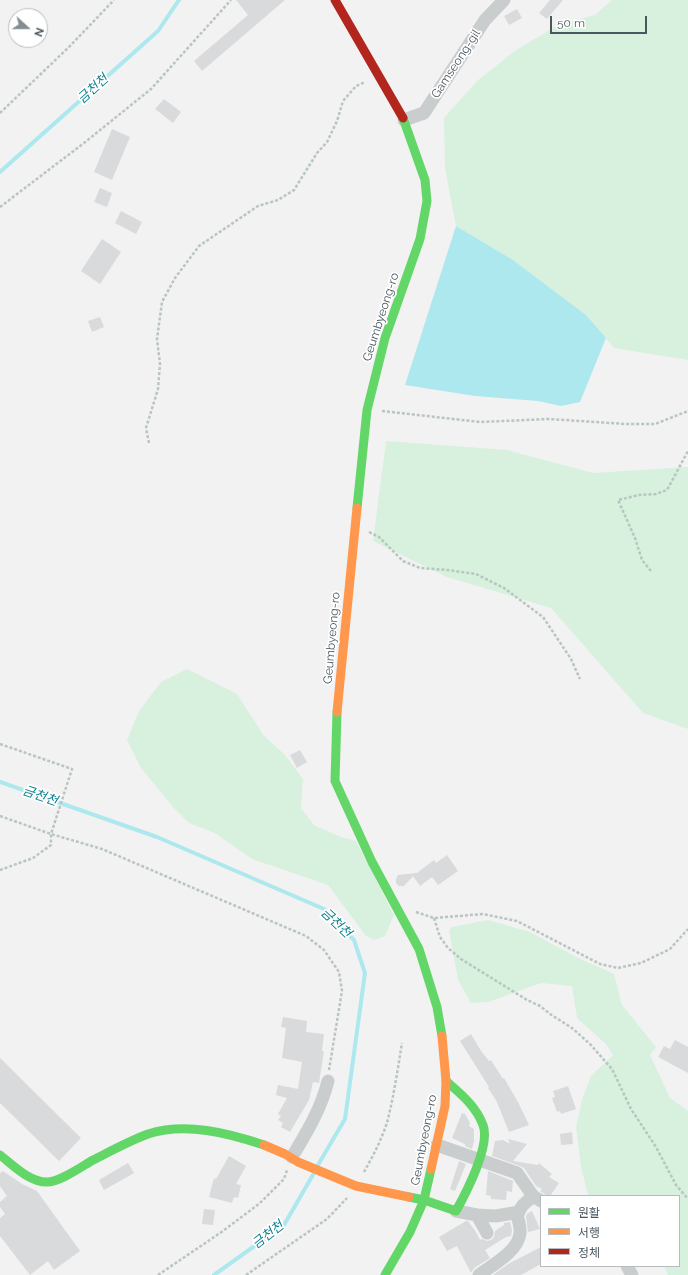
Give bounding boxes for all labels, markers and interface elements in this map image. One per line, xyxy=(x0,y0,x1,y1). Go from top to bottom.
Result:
north arrow xyxy=(8,8,48,48)
scale bar xyxy=(552,8,649,34)
text: 50 m xyxy=(557,16,585,30)
text: N xyxy=(31,26,46,38)
street label: Gamseong-gil xyxy=(428,27,484,101)
water label: 금천천 xyxy=(74,71,112,107)
street label: Geumbyeong-ro xyxy=(360,271,402,363)
street label: Geumbyeong-ro xyxy=(321,592,343,684)
water label: 금천천 xyxy=(20,783,60,809)
water label: 금천천 xyxy=(318,905,354,941)
street label: Geumbyeong-ro xyxy=(408,1093,440,1187)
legend xyxy=(540,1195,680,1267)
text: 원활 xyxy=(578,1206,600,1220)
water label: 금천천 xyxy=(249,1218,287,1252)
text: 서행 xyxy=(578,1226,600,1240)
text: 정체 xyxy=(578,1246,600,1260)

